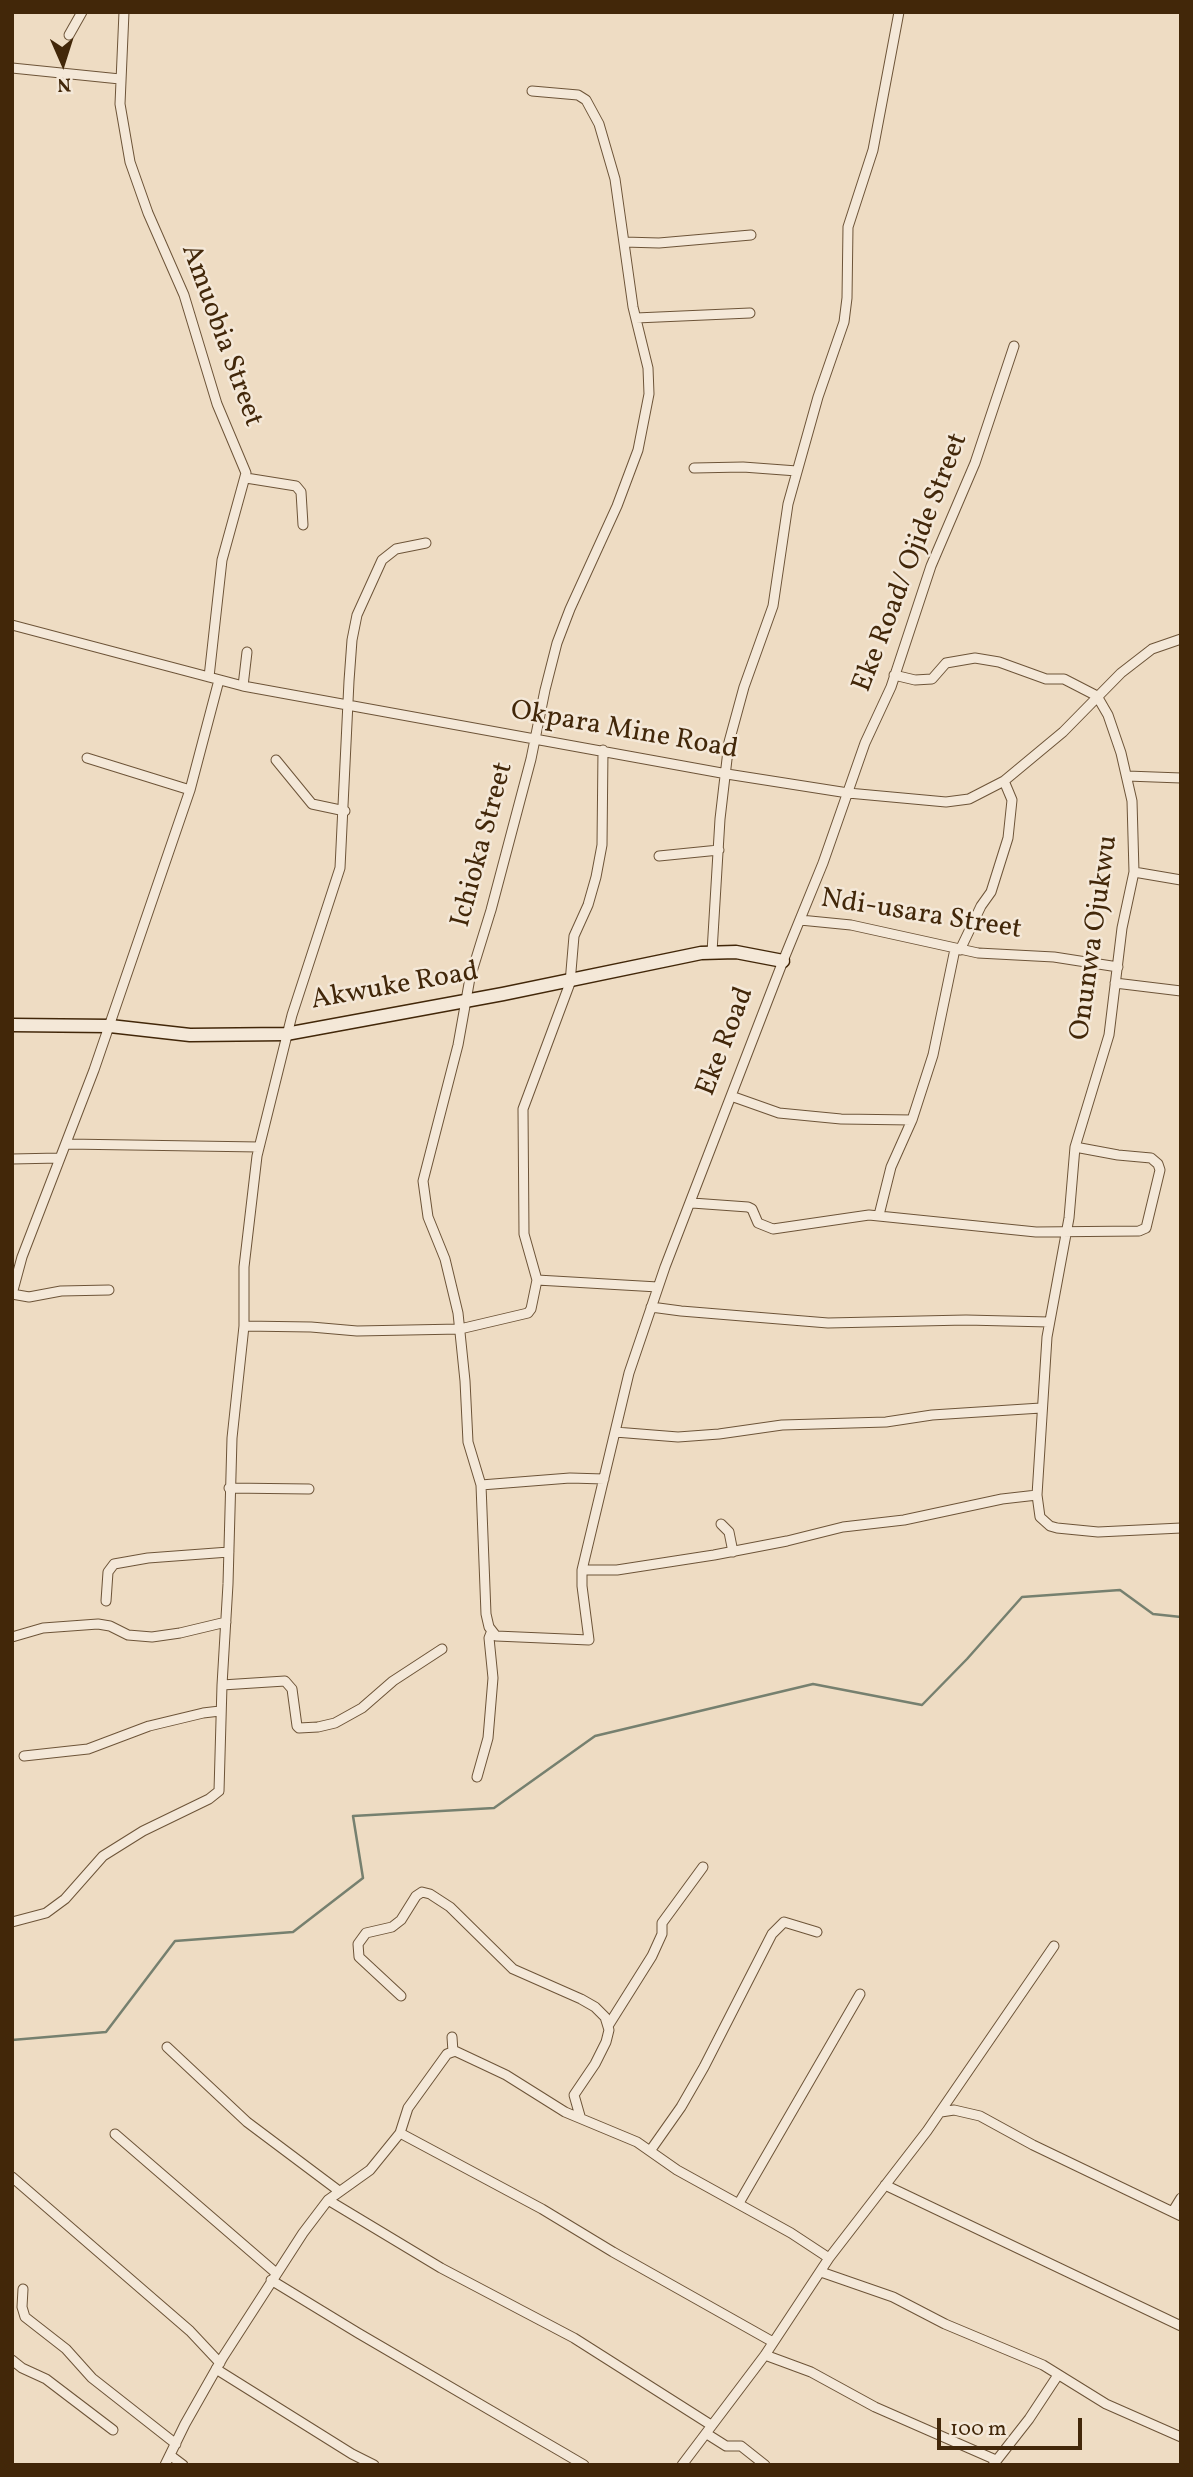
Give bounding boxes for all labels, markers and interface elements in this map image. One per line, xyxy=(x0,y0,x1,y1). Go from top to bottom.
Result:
north arrow xyxy=(28,28,98,98)
text: N xyxy=(57,71,72,97)
street label: Amuobia Street xyxy=(171,240,269,432)
street label: Eke Road/ Ojide Street xyxy=(847,429,977,697)
street label: Okpara Mine Road xyxy=(508,695,740,769)
street label: Ichioka Street xyxy=(446,759,522,931)
street label: Onunwa Ojukwu xyxy=(1065,833,1127,1043)
street label: Ndi-usara Street xyxy=(818,884,1024,948)
street label: Akwuke Road xyxy=(309,957,481,1019)
street label: Eke Road xyxy=(691,983,763,1101)
scale bar xyxy=(941,2404,1086,2448)
text: 100 m xyxy=(950,2415,1007,2444)

